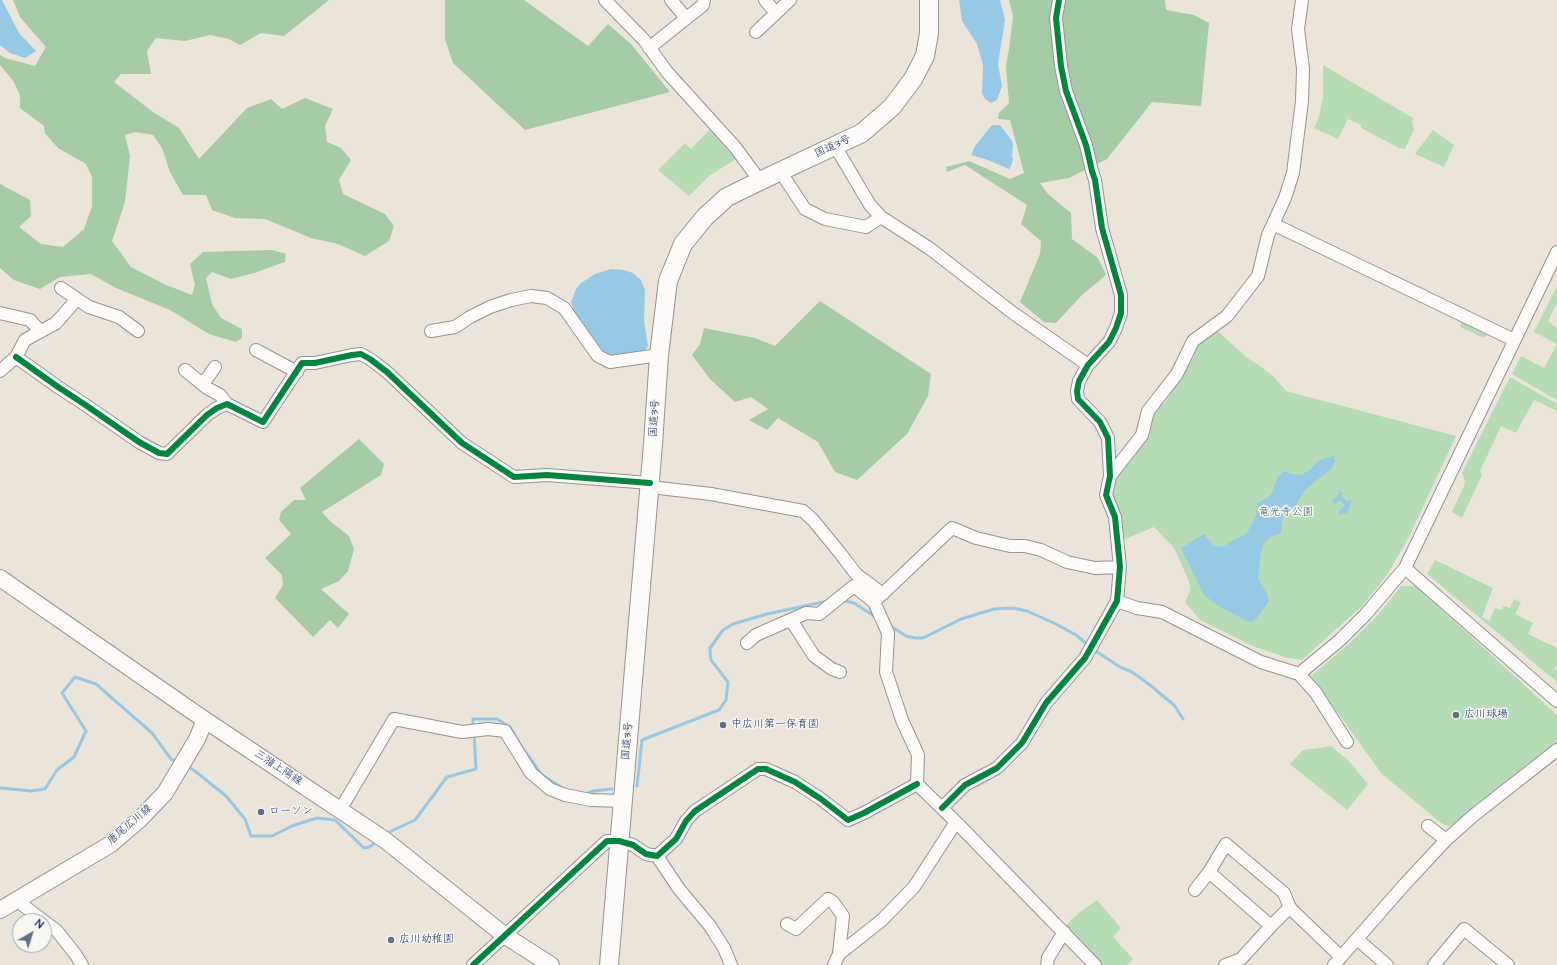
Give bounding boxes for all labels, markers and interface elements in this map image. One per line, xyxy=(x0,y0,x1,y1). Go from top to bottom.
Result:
street label: 国道3号 xyxy=(813,133,853,161)
street label: 国道3号 xyxy=(647,398,663,438)
park label: 竜光寺公園 xyxy=(1259,506,1313,520)
place label: 広川球場 xyxy=(1464,708,1508,722)
marker: 広川球場 xyxy=(1451,710,1461,720)
place label: 中広川第一保育園 xyxy=(731,718,819,732)
marker: 中広川第一保育園 xyxy=(718,720,728,730)
street label: 国道3号 xyxy=(620,721,636,761)
street label: 三潴上陽線 xyxy=(251,747,305,789)
street label: 唐尾広川線 xyxy=(105,802,155,848)
place label: ローソン xyxy=(269,805,313,819)
marker: ローソン xyxy=(256,807,266,817)
north arrow xyxy=(12,913,52,953)
text: N xyxy=(32,916,47,932)
place label: 広川幼稚園 xyxy=(399,933,454,947)
marker: 広川幼稚園 xyxy=(386,935,396,945)

